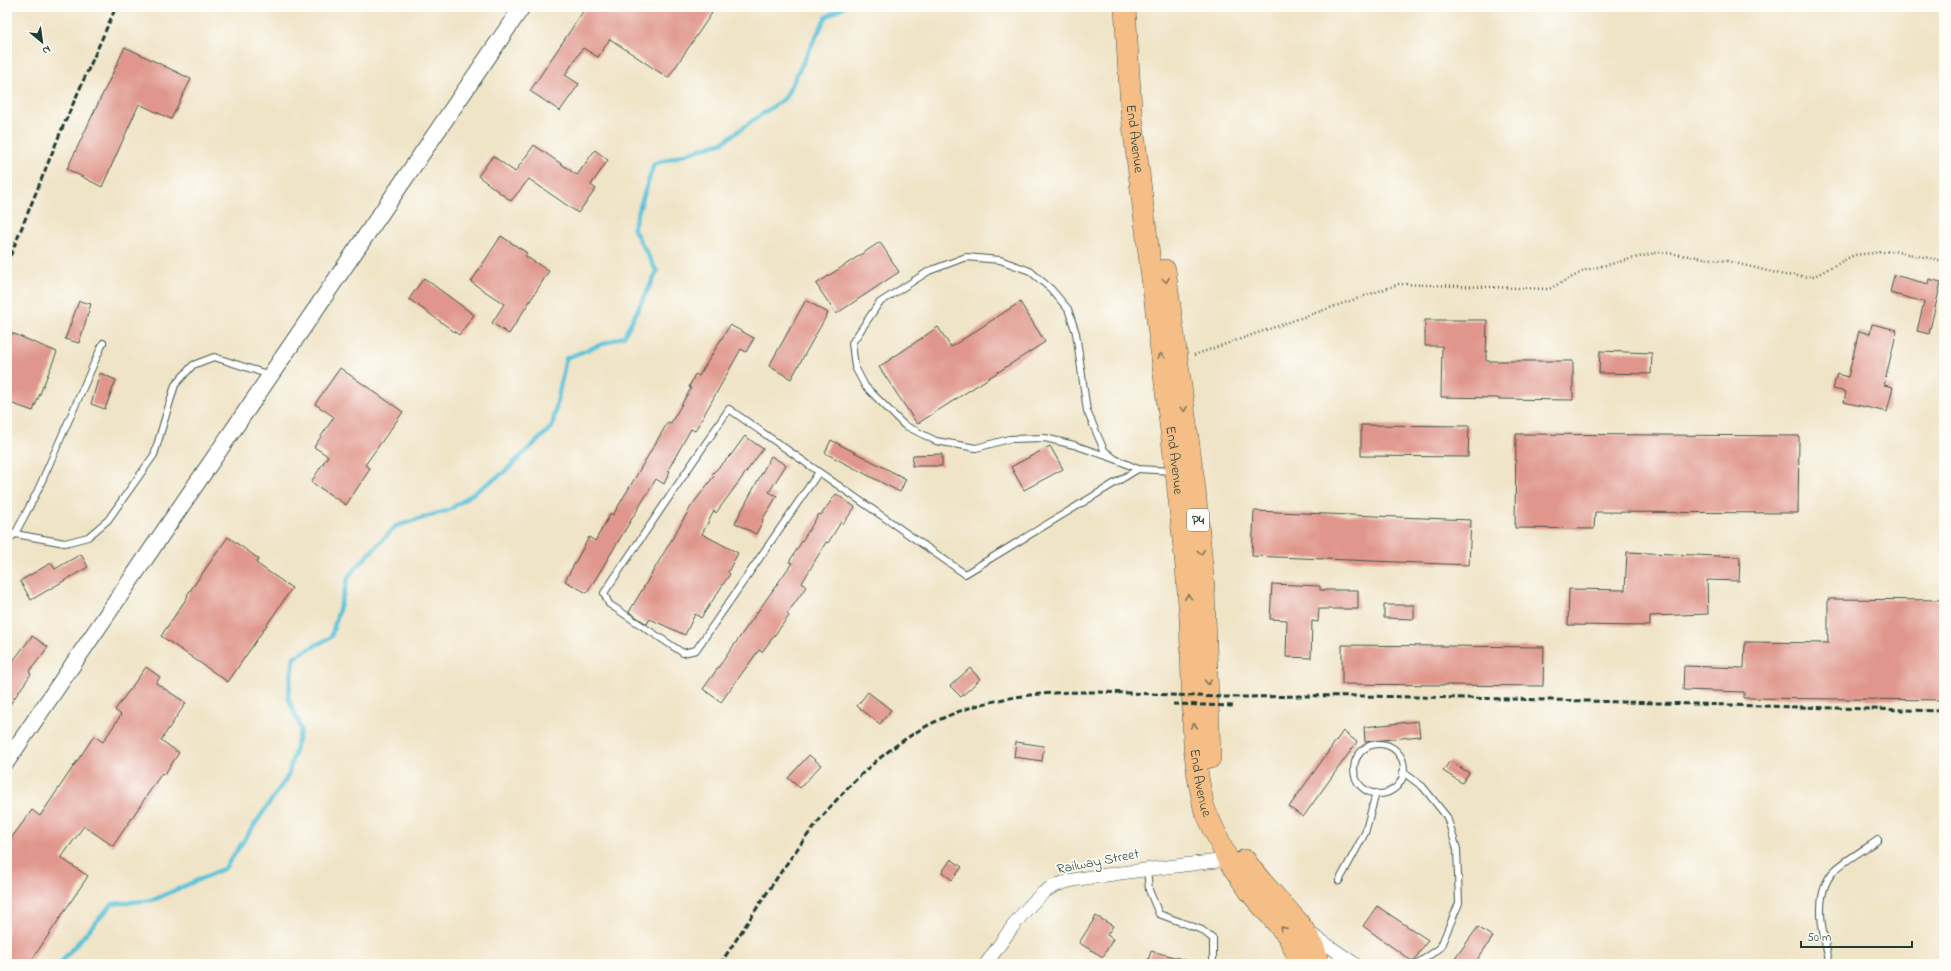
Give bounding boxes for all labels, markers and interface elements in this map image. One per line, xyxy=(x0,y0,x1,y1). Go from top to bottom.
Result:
north arrow xyxy=(22,22,62,62)
text: N xyxy=(39,41,53,59)
street label: End Avenue xyxy=(1120,104,1149,175)
one-way arrow xyxy=(1161,277,1170,283)
one-way arrow xyxy=(1157,353,1166,359)
one-way arrow xyxy=(1180,406,1189,412)
street label: End Avenue xyxy=(1160,425,1189,496)
road number: P4 xyxy=(1187,509,1209,531)
one-way arrow xyxy=(1196,549,1205,555)
one-way arrow xyxy=(1184,594,1193,600)
one-way arrow xyxy=(1203,679,1212,685)
one-way arrow xyxy=(1190,723,1198,729)
street label: End Avenue xyxy=(1184,748,1218,821)
street label: Railway Street xyxy=(1055,844,1141,881)
scale bar xyxy=(1801,923,1912,949)
one-way arrow xyxy=(1280,927,1287,934)
text: 50 m xyxy=(1807,929,1831,947)

